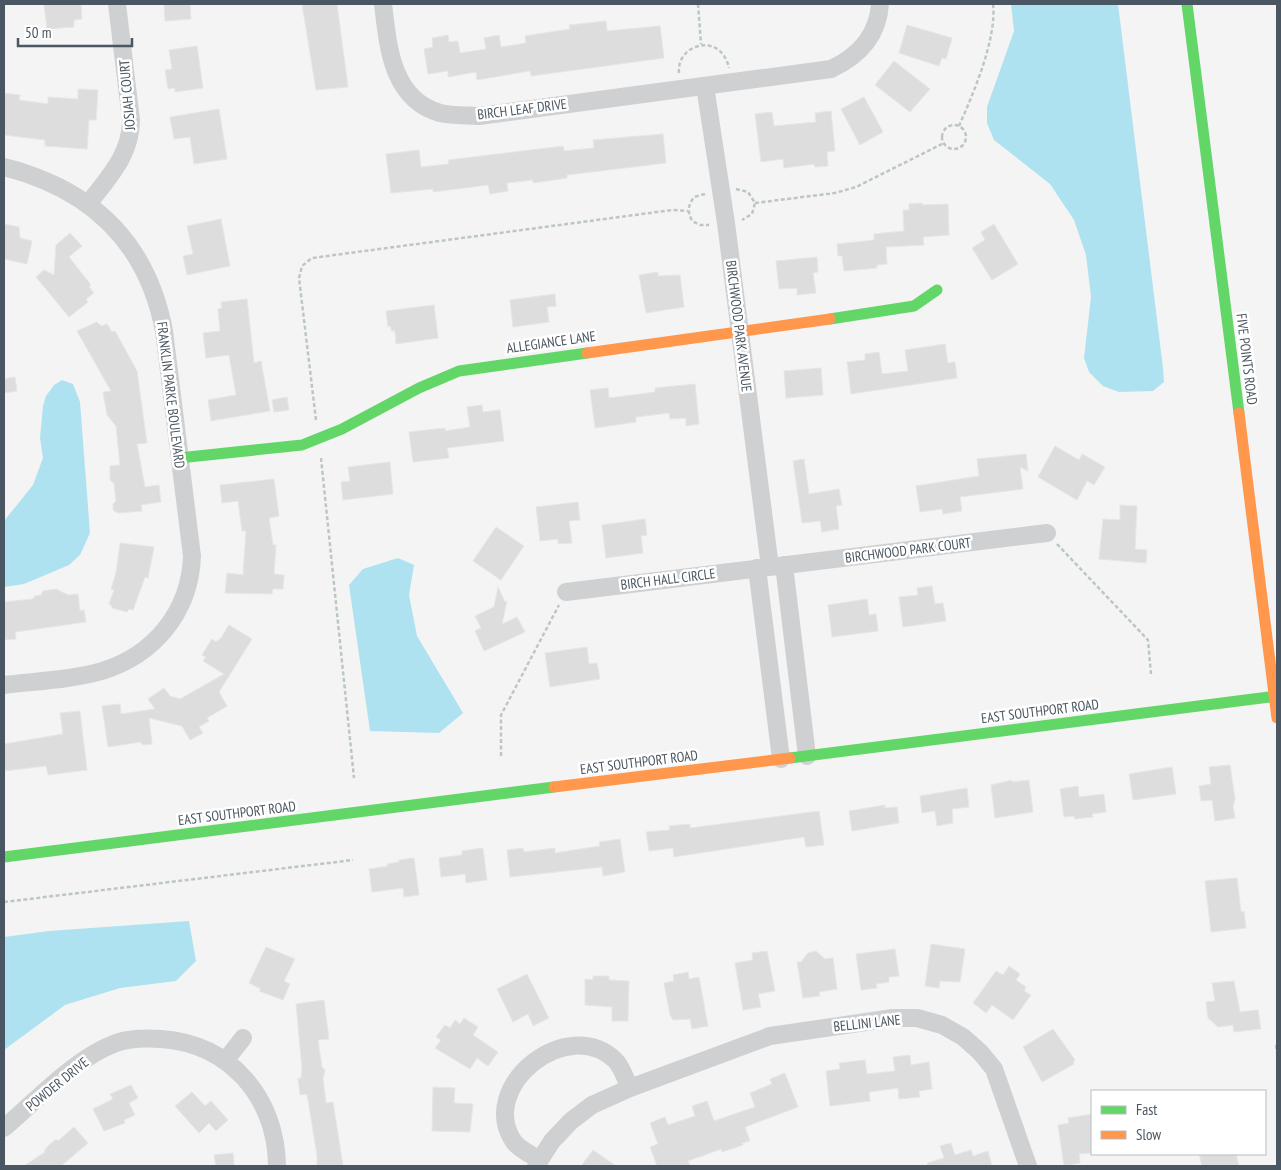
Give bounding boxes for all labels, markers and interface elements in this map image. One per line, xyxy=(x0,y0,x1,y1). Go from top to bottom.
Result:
scale bar xyxy=(18,15,131,47)
text: 50 m xyxy=(25,23,51,42)
street label: JOSIAH COURT xyxy=(115,58,139,132)
street label: BIRCH LEAF DRIVE xyxy=(476,95,568,123)
street label: BIRCHWOOD PARK AVENUE xyxy=(722,259,756,393)
street label: FIVE POINTS ROAD xyxy=(1232,312,1262,406)
street label: FRANKLIN PARKE BOULEVARD xyxy=(153,321,189,469)
street label: ALLEGIANCE LANE xyxy=(505,327,597,357)
street label: BIRCHWOOD PARK COURT xyxy=(844,533,973,567)
street label: BIRCH HALL CIRCLE xyxy=(619,564,717,594)
street label: EAST SOUTHPORT ROAD xyxy=(980,695,1100,727)
street label: EAST SOUTHPORT ROAD xyxy=(579,746,699,778)
street label: EAST SOUTHPORT ROAD xyxy=(177,797,297,829)
street label: BELLINI LANE xyxy=(833,1011,901,1035)
street label: POWDER DRIVE xyxy=(22,1053,92,1115)
legend xyxy=(1091,1090,1266,1155)
text: Fast xyxy=(1136,1100,1157,1119)
text: Slow xyxy=(1136,1125,1161,1144)

